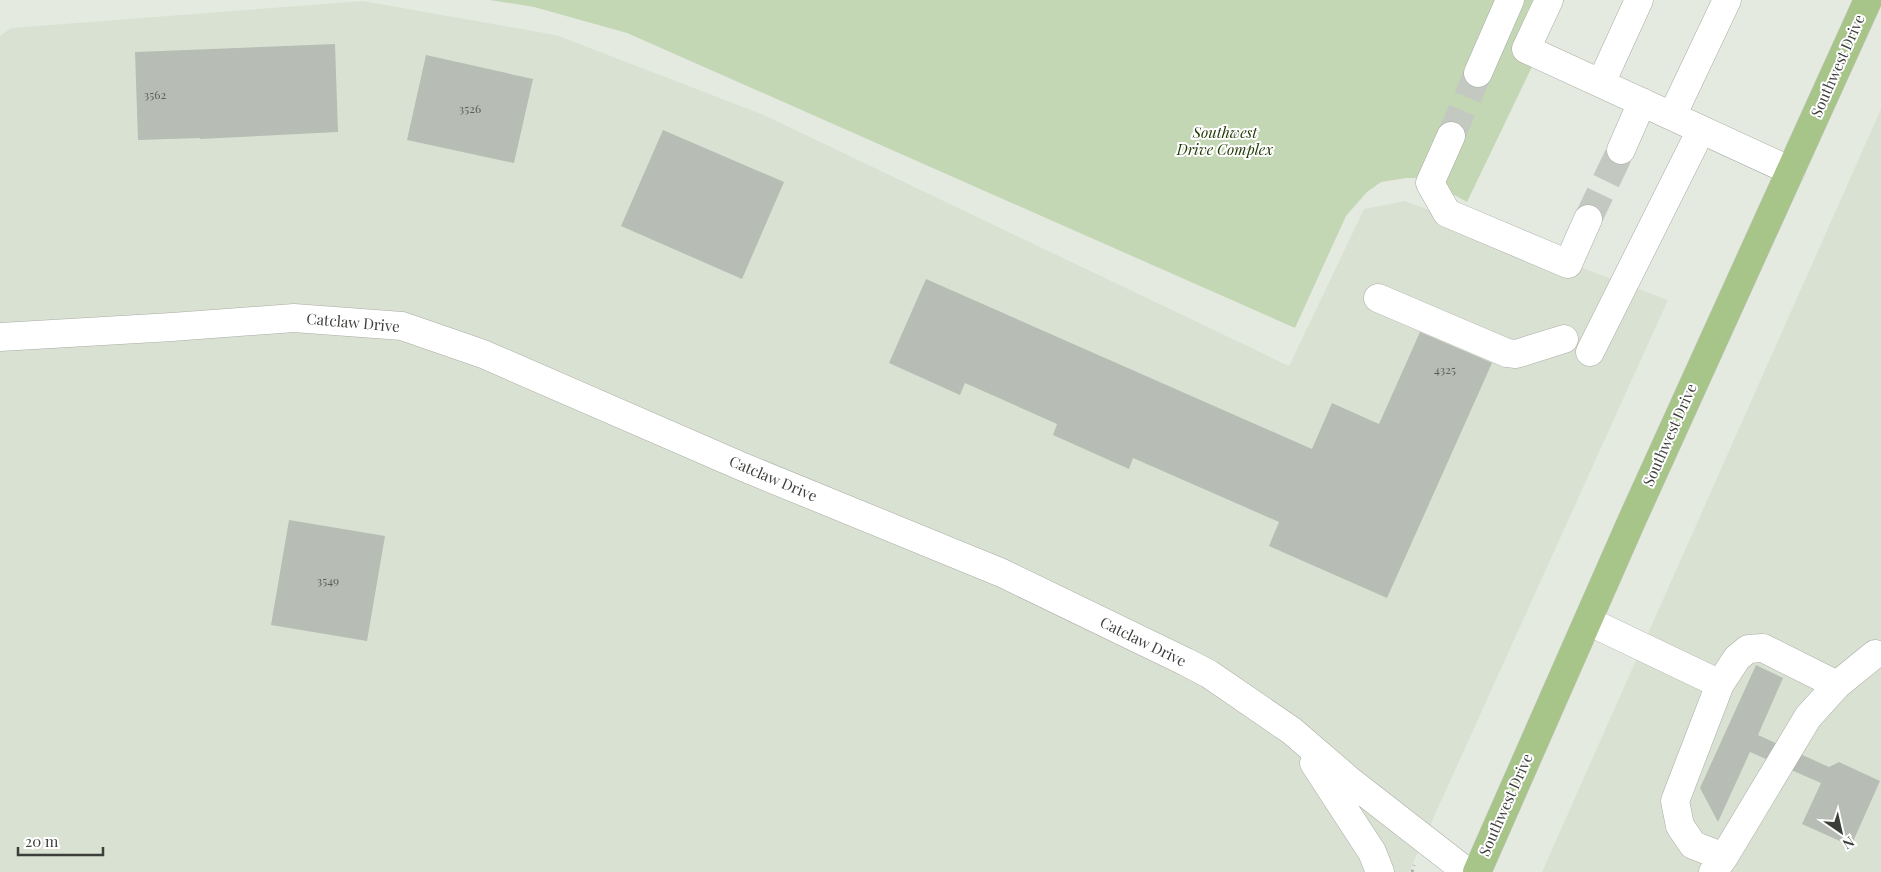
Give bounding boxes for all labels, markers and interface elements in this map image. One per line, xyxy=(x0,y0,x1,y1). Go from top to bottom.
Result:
street label: Southwest Drive xyxy=(1806,11,1869,120)
house number: 3562 xyxy=(144,86,166,102)
house number: 3526 xyxy=(459,100,481,116)
park label: Southwest Drive Complex xyxy=(1176,122,1273,159)
street label: Catclaw Drive xyxy=(306,308,401,336)
house number: 4325 xyxy=(1434,361,1456,377)
street label: Southwest Drive xyxy=(1638,380,1701,489)
street label: Catclaw Drive xyxy=(726,451,820,506)
house number: 3549 xyxy=(317,572,339,588)
street label: Catclaw Drive xyxy=(1097,612,1190,671)
street label: Southwest Drive xyxy=(1474,750,1537,859)
north arrow xyxy=(1816,807,1866,857)
scale bar xyxy=(18,824,102,856)
text: 20 m xyxy=(25,831,59,851)
text: N xyxy=(1839,832,1858,854)

